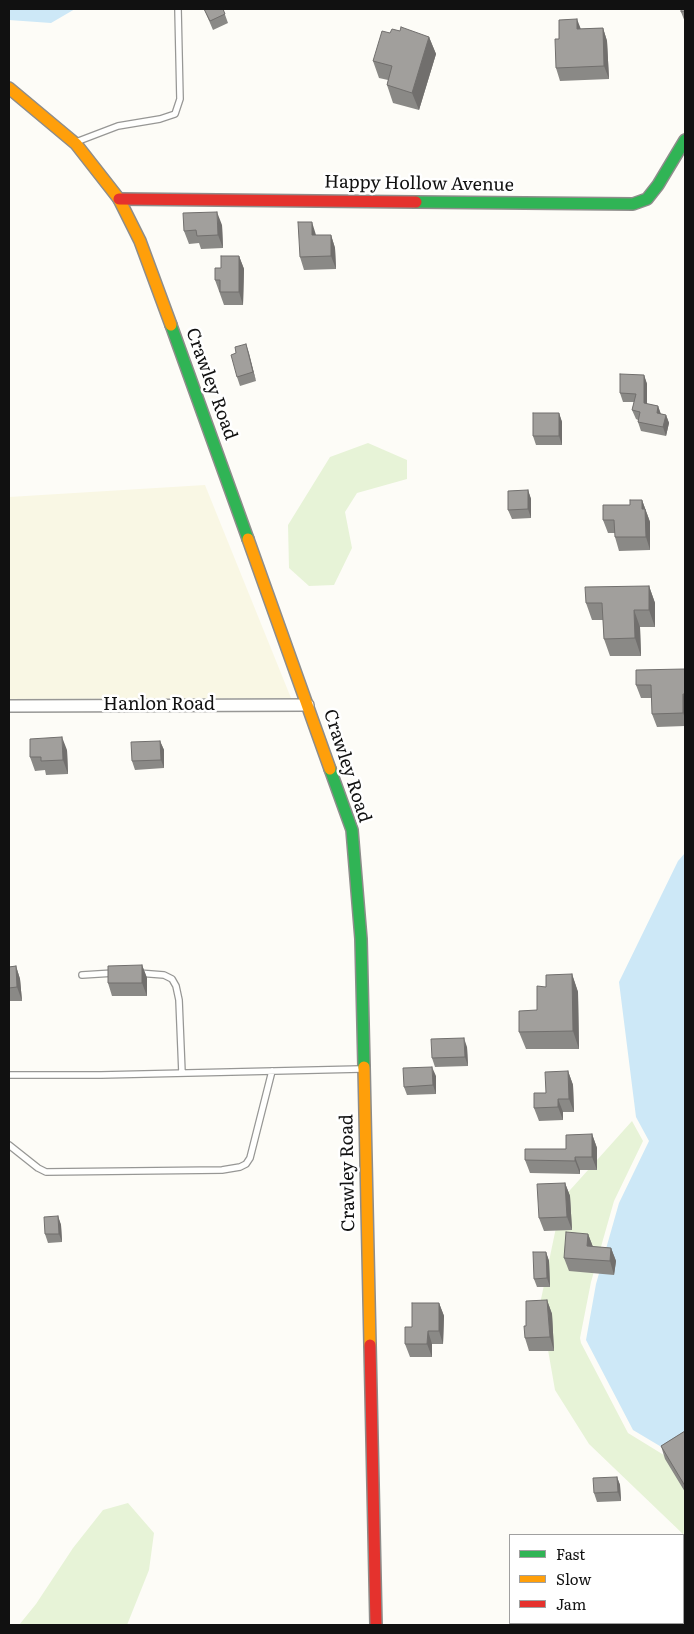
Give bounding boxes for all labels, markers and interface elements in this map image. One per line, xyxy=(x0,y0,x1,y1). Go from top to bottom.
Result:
street label: Happy Hollow Avenue xyxy=(324,172,514,196)
street label: Crawley Road xyxy=(181,325,241,443)
street label: Hanlon Road xyxy=(103,694,215,716)
street label: Crawley Road xyxy=(319,707,375,825)
street label: Crawley Road xyxy=(336,1114,360,1232)
legend xyxy=(509,1534,684,1624)
text: Fast xyxy=(556,1542,585,1565)
text: Slow xyxy=(556,1567,591,1590)
text: Jam xyxy=(556,1592,586,1615)

